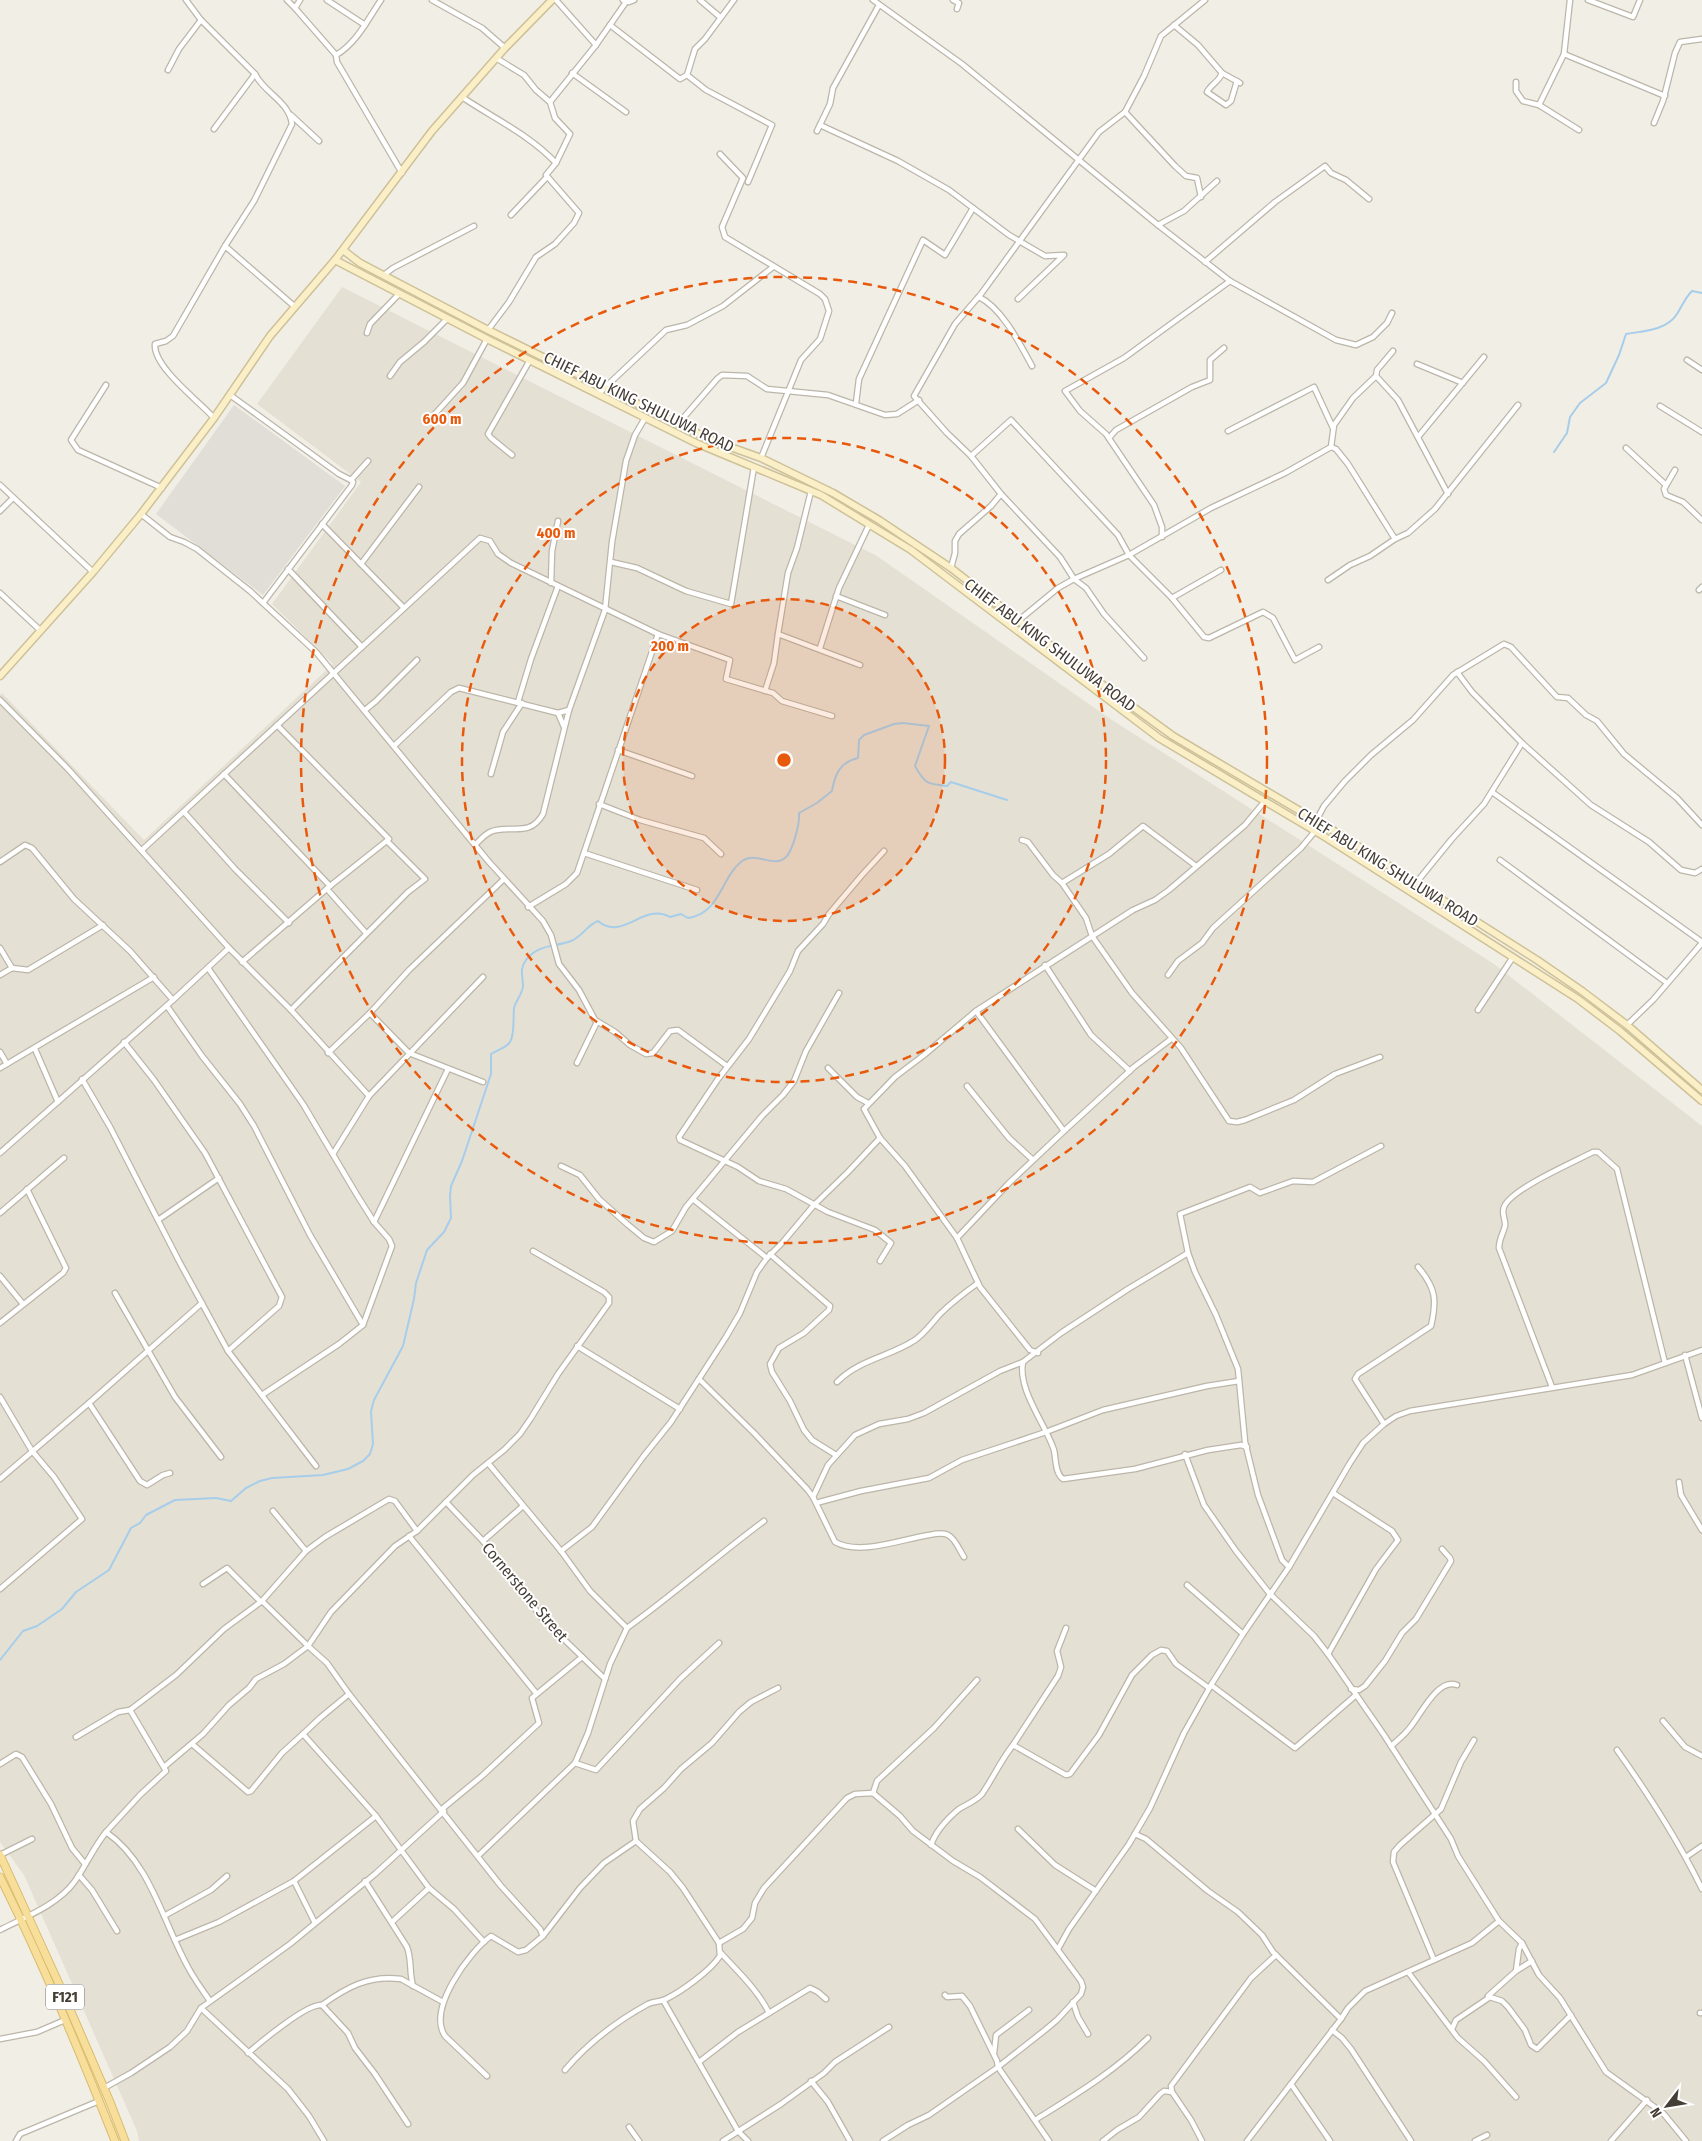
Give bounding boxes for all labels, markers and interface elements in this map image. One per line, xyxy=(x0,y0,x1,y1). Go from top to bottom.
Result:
street label: CHIEF ABU KING SHULUWA ROAD xyxy=(541,348,737,456)
text: 600 m xyxy=(423,410,461,428)
text: 400 m xyxy=(537,524,575,542)
street label: CHIEF ABU KING SHULUWA ROAD xyxy=(961,574,1139,716)
text: 200 m xyxy=(650,637,689,655)
centre of rings xyxy=(775,751,793,769)
street label: CHIEF ABU KING SHULUWA ROAD xyxy=(1294,803,1482,931)
street label: Cornerstone Street xyxy=(478,1539,572,1646)
road number: F121 xyxy=(46,1984,84,2010)
north arrow xyxy=(1642,2081,1692,2131)
text: N xyxy=(1647,2104,1666,2120)

